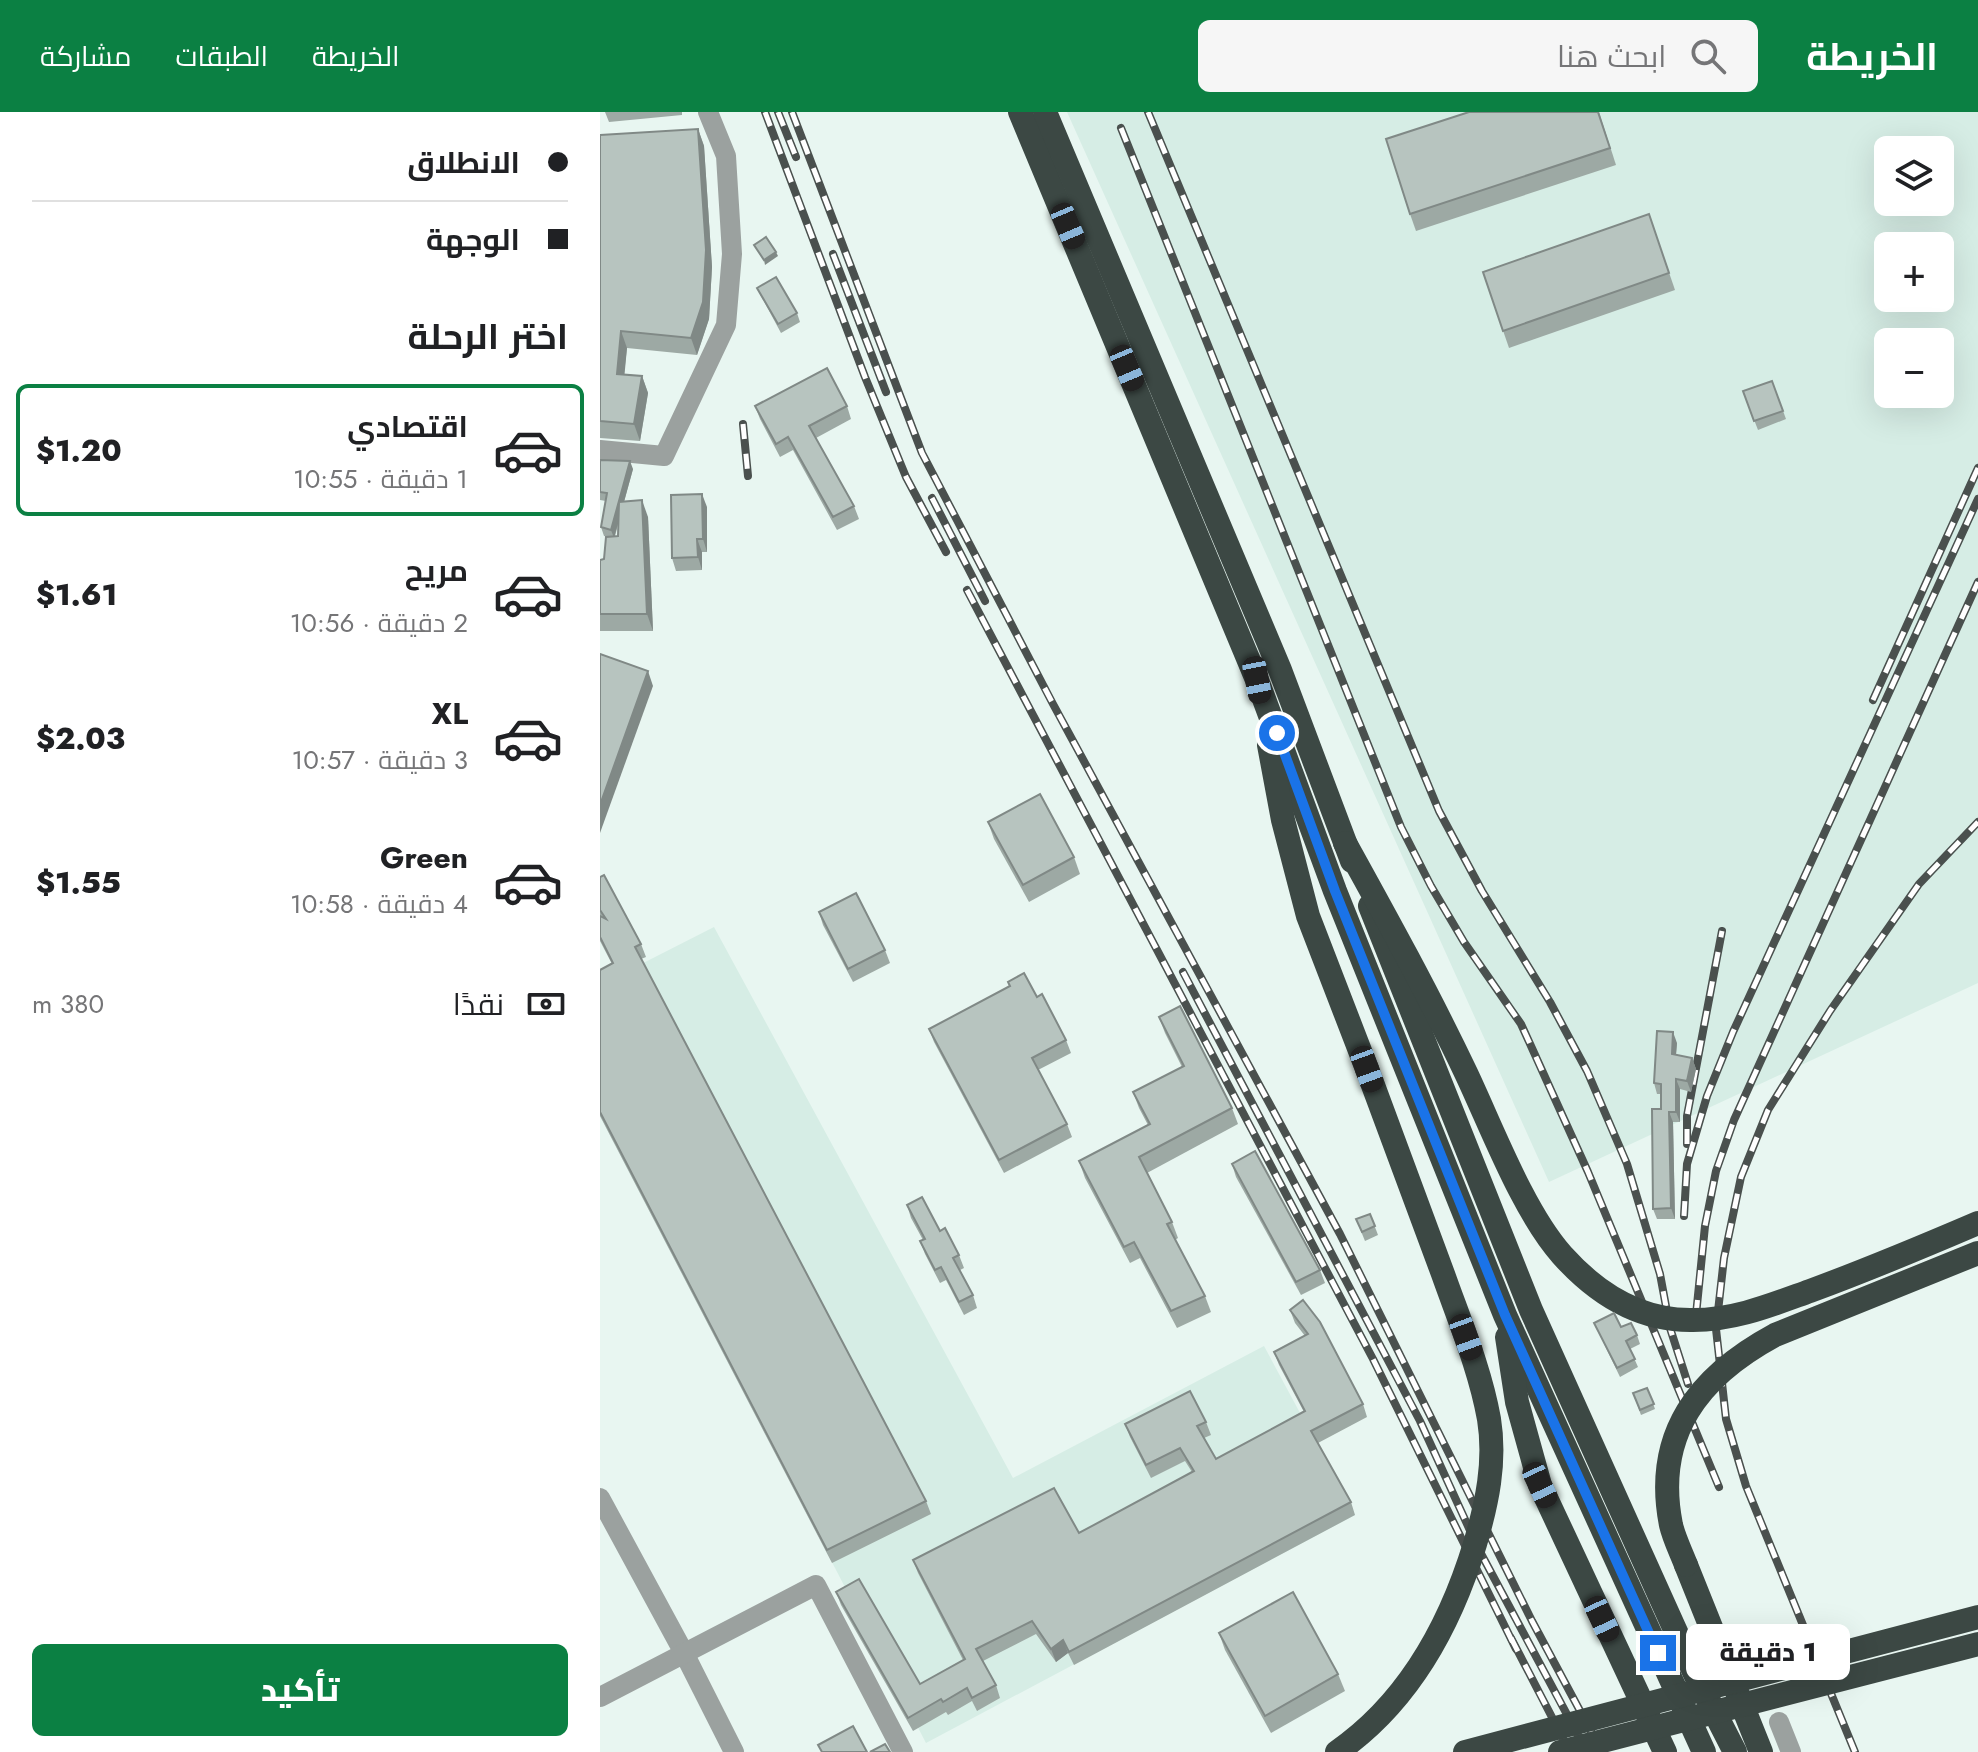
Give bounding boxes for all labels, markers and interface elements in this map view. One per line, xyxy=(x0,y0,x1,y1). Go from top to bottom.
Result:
search box xyxy=(1198,20,1758,92)
text: الخريطة xyxy=(1806,29,1938,84)
icon: search xyxy=(1686,34,1730,78)
text: ابحث هنا xyxy=(1557,35,1666,78)
text: مشاركة xyxy=(40,36,131,77)
text: الطبقات xyxy=(175,36,268,77)
text: الخريطة xyxy=(312,36,399,77)
map controls xyxy=(1874,136,1954,408)
button: layers xyxy=(1874,136,1954,216)
text: الانطلاق xyxy=(407,141,520,184)
car xyxy=(1048,199,1088,253)
text: الوجهة xyxy=(426,218,520,261)
button: + xyxy=(1874,232,1954,312)
text: اختر الرحلة xyxy=(408,310,568,362)
button: − xyxy=(1874,328,1954,408)
car xyxy=(1107,341,1147,395)
text: اقتصادي xyxy=(347,405,468,448)
icon: car xyxy=(492,414,564,486)
text: $1.20 xyxy=(36,429,122,472)
text: 1 دقيقة · 10:55 xyxy=(293,460,468,498)
text: مريح xyxy=(405,549,468,592)
icon: car xyxy=(492,558,564,630)
text: $1.61 xyxy=(36,573,117,616)
text: 2 دقيقة · 10:56 xyxy=(290,604,468,642)
car xyxy=(1241,654,1273,706)
text: XL xyxy=(432,692,468,735)
icon: car xyxy=(492,702,564,774)
route start xyxy=(1259,715,1295,751)
text: $2.03 xyxy=(36,717,125,760)
text: 3 دقيقة · 10:57 xyxy=(292,741,468,779)
text: Green xyxy=(380,836,468,879)
icon: car xyxy=(492,846,564,918)
text: $1.55 xyxy=(36,861,121,904)
text: 4 دقيقة · 10:58 xyxy=(290,885,468,923)
icon: cash xyxy=(524,982,568,1026)
text: نقدًا xyxy=(453,983,504,1026)
text: 380 m xyxy=(32,985,104,1023)
car xyxy=(1348,1042,1386,1096)
car xyxy=(1447,1310,1485,1364)
car xyxy=(1519,1458,1561,1512)
car xyxy=(1581,1592,1623,1646)
callout: 1 دقيقة xyxy=(1686,1625,1850,1681)
text: 1 دقيقة xyxy=(1719,1633,1817,1671)
route end xyxy=(1640,1635,1676,1671)
button: تأكيد xyxy=(32,1644,568,1736)

